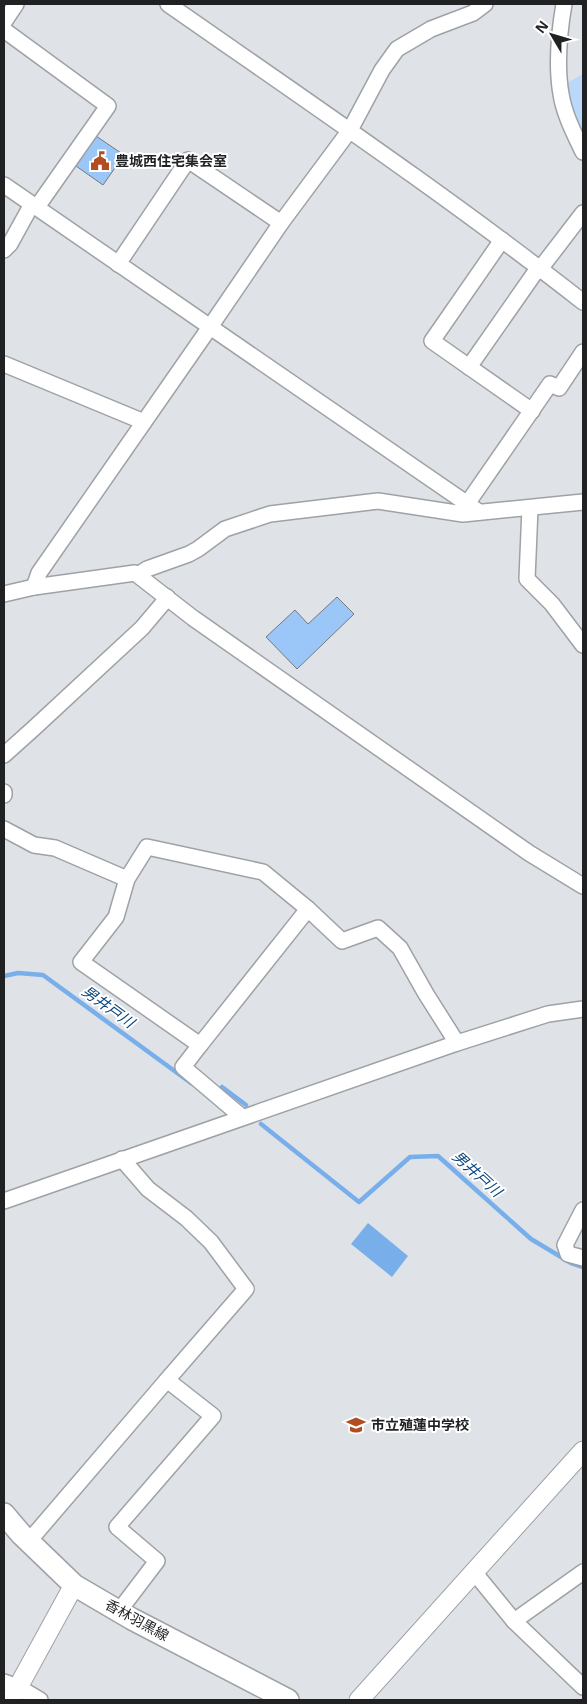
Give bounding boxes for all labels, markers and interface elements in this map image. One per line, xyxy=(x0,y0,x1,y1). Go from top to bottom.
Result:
north arrow xyxy=(527,10,577,60)
text: N xyxy=(530,16,552,37)
public building icon: 豊城西住宅集会室 xyxy=(89,150,111,172)
place label: 豊城西住宅集会室 xyxy=(115,151,227,170)
water label: 男井戸川 xyxy=(78,980,140,1033)
water label: 男井戸川 xyxy=(449,1146,508,1202)
school or university icon: 市立殖蓮中学校 xyxy=(345,1414,367,1436)
place label: 市立殖蓮中学校 xyxy=(371,1415,469,1434)
street label: 香林羽黒線 xyxy=(102,1594,172,1645)

